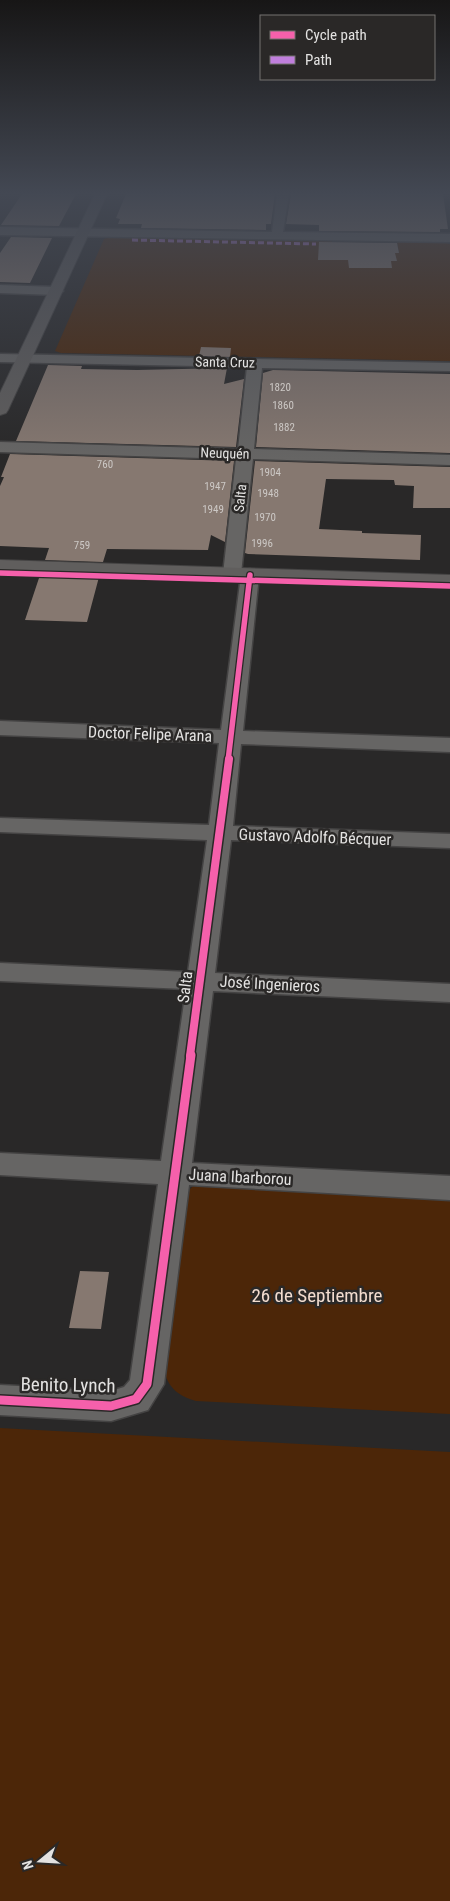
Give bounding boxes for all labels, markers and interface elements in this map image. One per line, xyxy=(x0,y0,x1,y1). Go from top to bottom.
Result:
legend xyxy=(260,15,435,80)
text: Cycle path xyxy=(305,26,367,44)
text: Path xyxy=(305,51,332,69)
street label: Santa Cruz xyxy=(195,353,255,371)
house number: 1820 xyxy=(269,381,291,394)
house number: 1860 xyxy=(272,399,294,412)
house number: 1882 xyxy=(273,421,295,434)
street label: Neuquén xyxy=(200,444,250,462)
house number: 760 xyxy=(97,458,113,471)
house number: 1904 xyxy=(259,466,281,479)
house number: 1947 xyxy=(204,480,226,493)
street label: Salta xyxy=(231,483,249,513)
house number: 1948 xyxy=(257,487,279,500)
house number: 1949 xyxy=(202,503,224,516)
house number: 1970 xyxy=(254,511,276,524)
house number: 1996 xyxy=(251,537,273,550)
house number: 759 xyxy=(74,539,90,552)
street label: Doctor Felipe Arana xyxy=(88,722,212,746)
street label: Gustavo Adolfo Bécquer xyxy=(238,825,392,849)
street label: Salta xyxy=(174,970,196,1004)
street label: José Ingenieros xyxy=(219,972,321,996)
street label: Juana Ibarborou xyxy=(188,1165,292,1189)
park label: 26 de Septiembre xyxy=(251,1284,383,1307)
street label: Benito Lynch xyxy=(20,1373,116,1397)
north arrow xyxy=(15,1836,65,1886)
text: N xyxy=(19,1858,37,1872)

